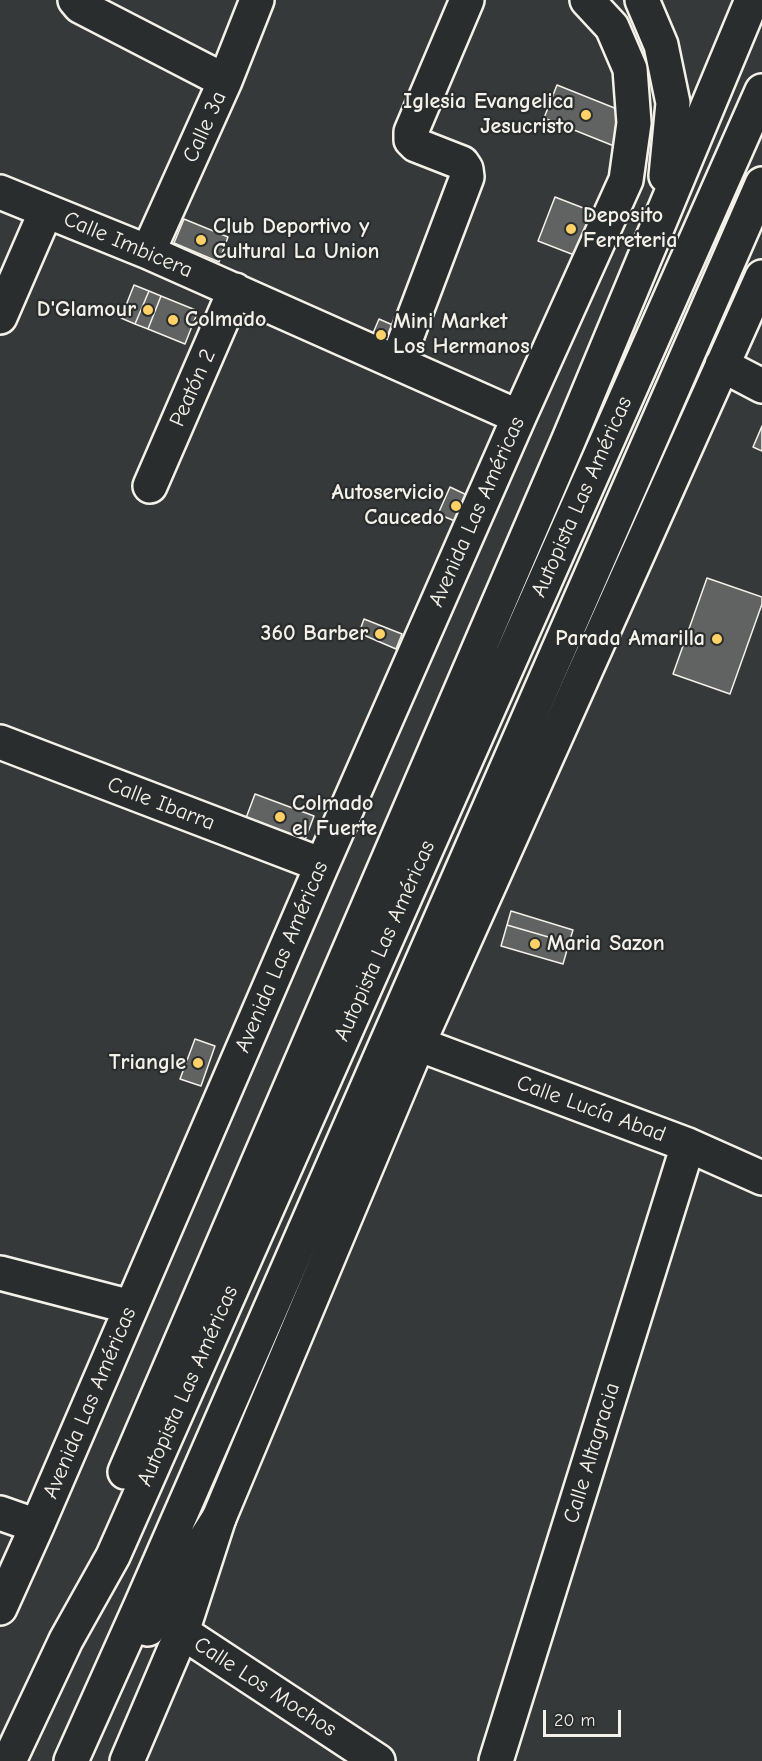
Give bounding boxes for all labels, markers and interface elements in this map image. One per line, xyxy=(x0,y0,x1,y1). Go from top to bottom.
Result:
street label: Calle 3a xyxy=(178,87,232,167)
place label: Iglesia Evangelica Jesucristo xyxy=(403,89,574,140)
marker: Iglesia Evangelica Jesucristo xyxy=(579,108,593,122)
place label: Deposito Ferreteria xyxy=(583,203,677,254)
street label: Calle Imbicera xyxy=(59,206,197,284)
place label: Club Deportivo y Cultural La Union xyxy=(213,214,379,266)
marker: Deposito Ferreteria xyxy=(564,222,578,236)
marker: Club Deportivo y Cultural La Union xyxy=(194,233,208,247)
place label: D'Glamour xyxy=(37,297,136,323)
marker: D'Glamour xyxy=(141,303,155,317)
place label: Colmado xyxy=(185,307,266,333)
place label: Mini Market Los Hermanos xyxy=(393,309,530,360)
marker: Colmado xyxy=(166,313,180,327)
marker: Mini Market Los Hermanos xyxy=(374,328,388,342)
street label: Peatón 2 xyxy=(164,345,222,431)
street label: Autopista Las Américas xyxy=(526,393,638,601)
street label: Avenida Las Américas xyxy=(423,413,531,611)
place label: Autoservicio Caucedo xyxy=(332,480,444,532)
marker: Autoservicio Caucedo xyxy=(449,499,463,513)
place label: 360 Barber xyxy=(261,621,368,647)
place label: Parada Amarilla xyxy=(555,626,705,652)
marker: 360 Barber xyxy=(373,627,387,641)
marker: Parada Amarilla xyxy=(710,632,724,646)
street label: Calle Ibarra xyxy=(104,771,218,837)
place label: Colmado el Fuerte xyxy=(292,791,377,842)
marker: Colmado el Fuerte xyxy=(273,810,287,824)
street label: Autopista Las Américas xyxy=(329,837,441,1045)
street label: Avenida Las Américas xyxy=(230,857,334,1057)
place label: Maria Sazon xyxy=(547,931,665,957)
marker: Maria Sazon xyxy=(528,937,542,951)
place label: Triangle xyxy=(109,1050,186,1076)
marker: Triangle xyxy=(191,1056,205,1070)
street label: Calle Lucía Abad xyxy=(513,1070,669,1148)
street label: Autopista Las Américas xyxy=(132,1282,244,1490)
street label: Avenida Las Américas xyxy=(38,1303,142,1503)
street label: Calle Altagracia xyxy=(558,1379,626,1527)
street label: Calle Los Mochos xyxy=(189,1631,341,1743)
scale bar xyxy=(546,1698,624,1736)
text: 20 m xyxy=(554,1710,595,1731)

